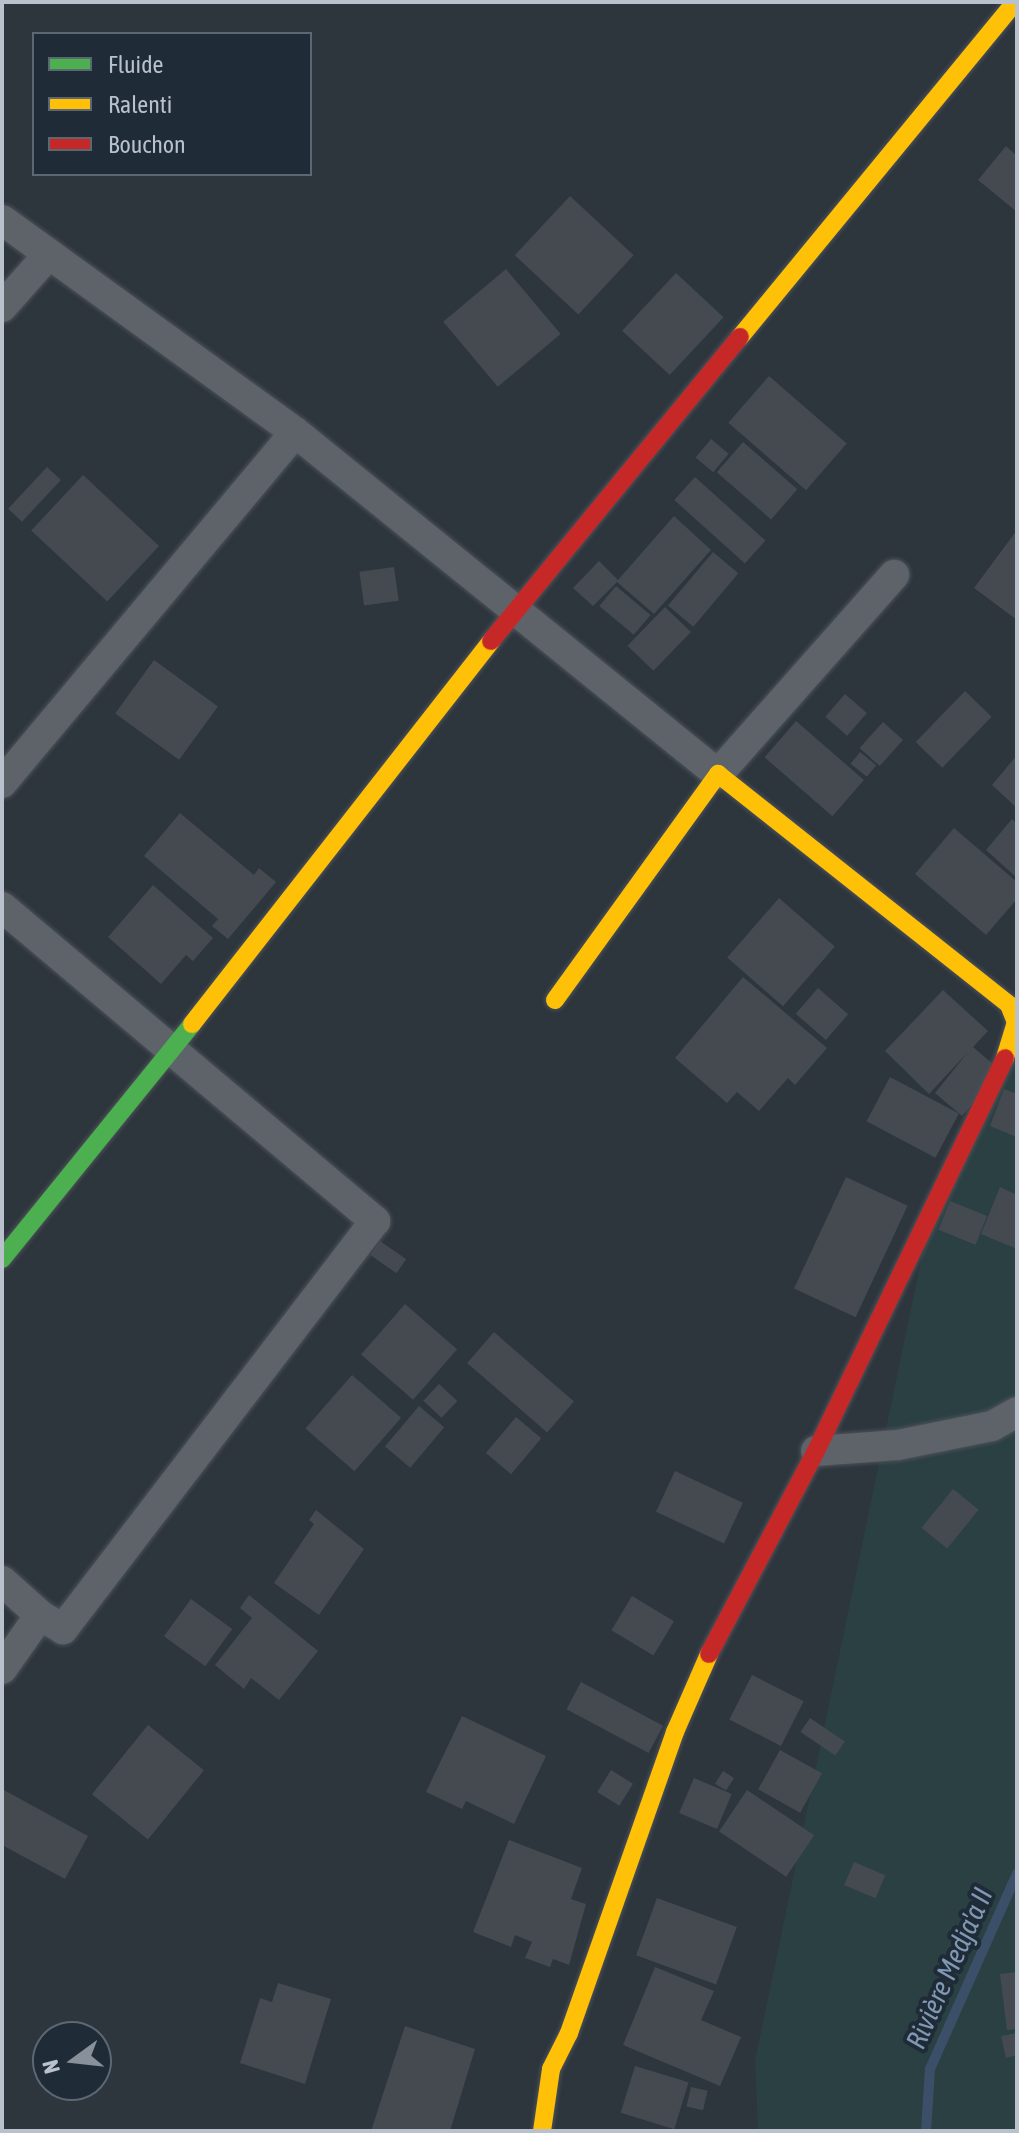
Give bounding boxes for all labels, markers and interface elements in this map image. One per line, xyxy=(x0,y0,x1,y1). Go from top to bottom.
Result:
legend xyxy=(32,32,312,176)
text: Fluide xyxy=(108,51,163,78)
text: Ralenti xyxy=(108,91,172,118)
text: Bouchon xyxy=(108,131,186,158)
water label: Rivière Medja'a II xyxy=(899,1882,999,2054)
north arrow xyxy=(32,2021,112,2101)
text: N xyxy=(37,2057,65,2076)

